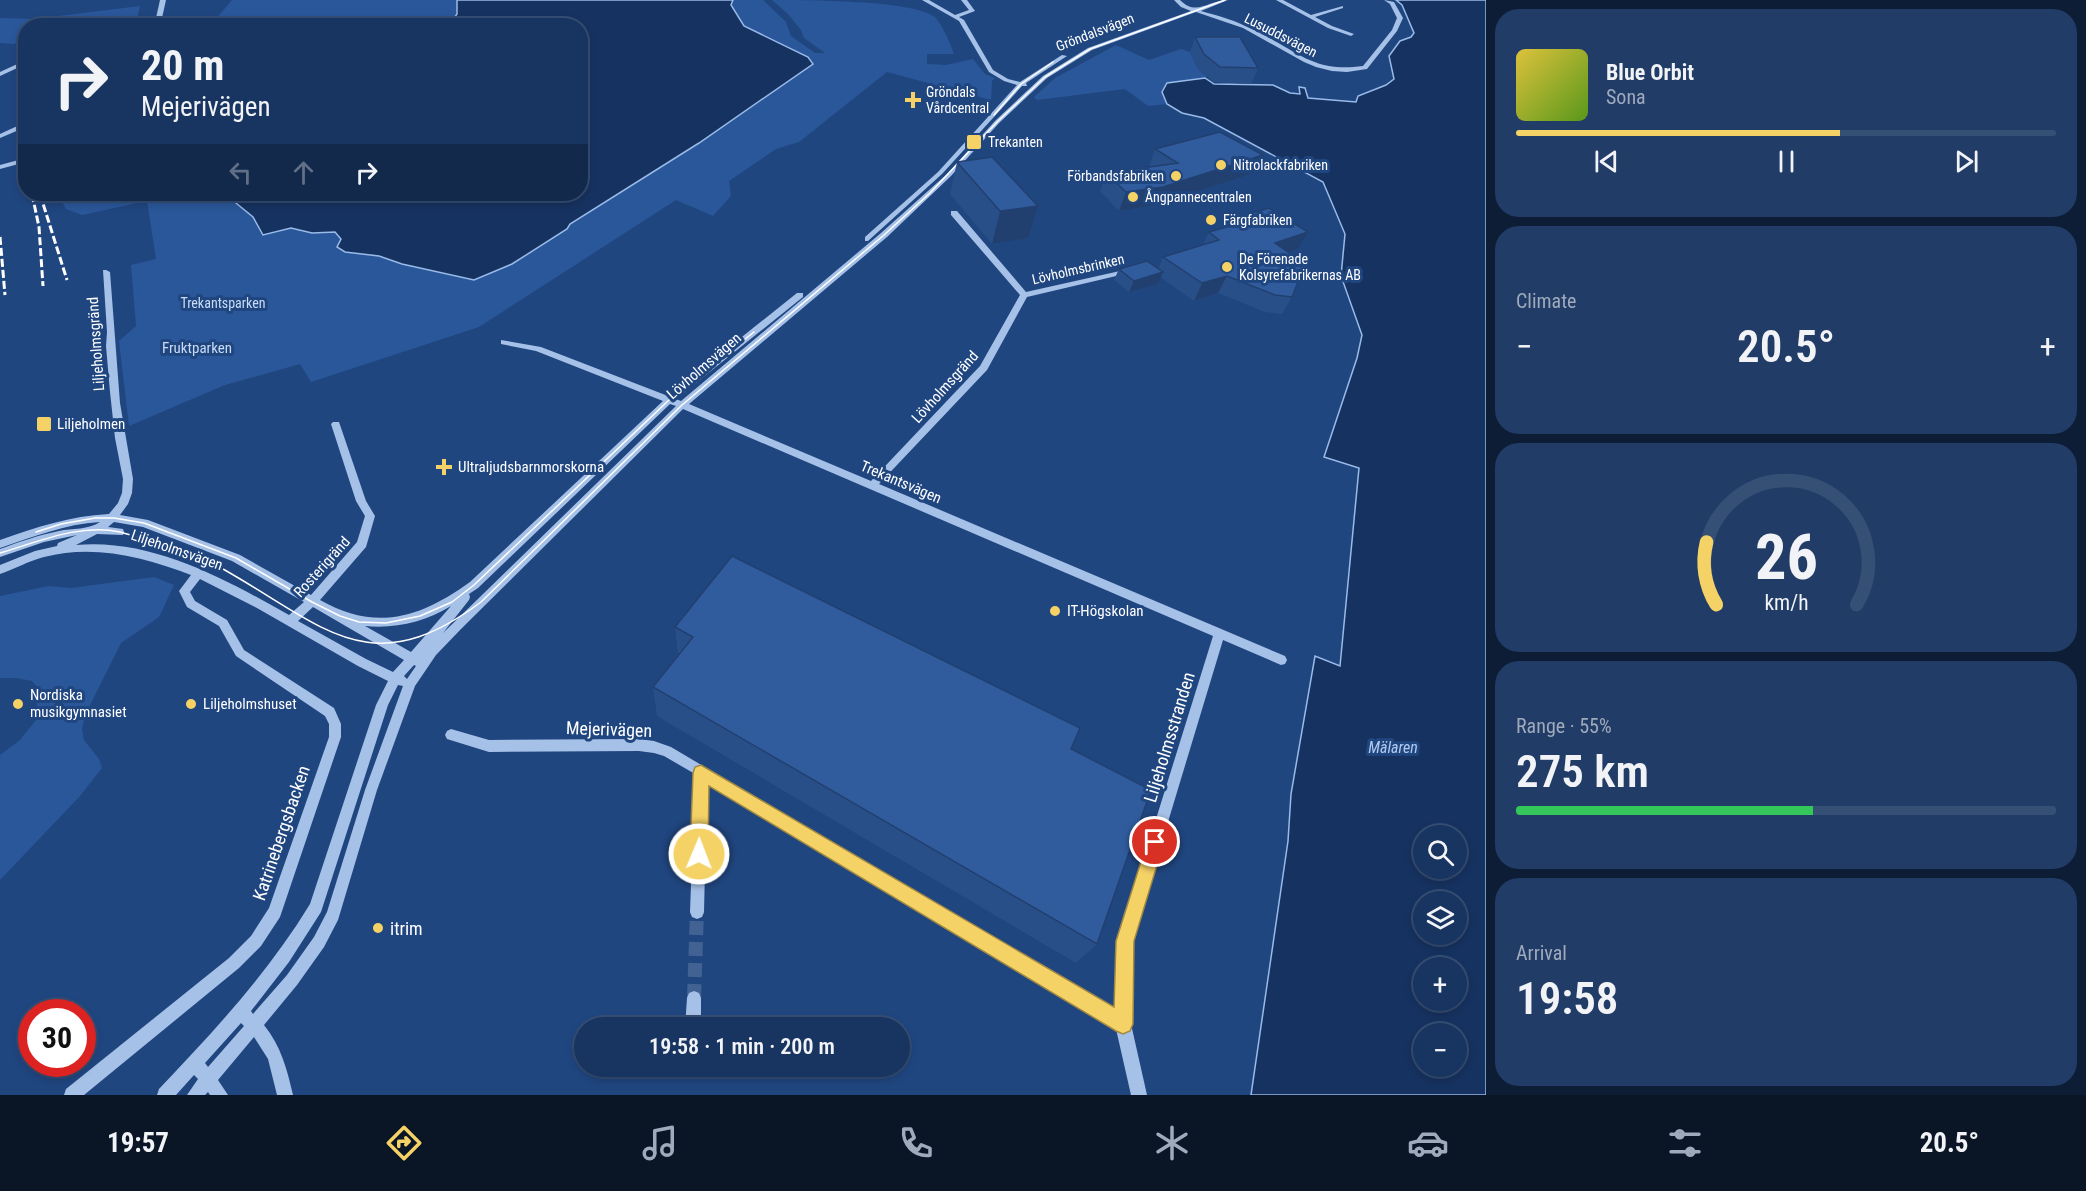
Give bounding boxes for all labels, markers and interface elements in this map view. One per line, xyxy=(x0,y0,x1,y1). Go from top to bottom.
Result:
street label: Gröndalsvägen xyxy=(1054,10,1136,54)
street label: Lusuddsvägen xyxy=(1242,10,1320,60)
text: 20 m xyxy=(141,41,224,90)
icon: right xyxy=(42,42,120,120)
text: Blue Orbit xyxy=(1606,60,1694,85)
place label: Gröndals Vårdcentral xyxy=(926,84,989,116)
text: Sona xyxy=(1606,85,1646,109)
text: Mejerivägen xyxy=(141,91,271,123)
marker: Gröndals Vårdcentral xyxy=(904,91,922,109)
marker: Trekanten xyxy=(965,133,983,151)
place label: Trekanten xyxy=(988,134,1043,150)
icon: previous xyxy=(1590,145,1623,178)
icon: pause xyxy=(1770,145,1803,178)
icon: next xyxy=(1950,145,1983,178)
icon: left xyxy=(224,156,257,189)
icon: ahead xyxy=(287,156,320,189)
icon: right xyxy=(350,156,383,189)
place label: Nitrolackfabriken xyxy=(1233,157,1328,173)
marker: Nitrolackfabriken xyxy=(1214,158,1228,172)
place label: Förbandsfabriken xyxy=(1067,168,1164,184)
marker: Förbandsfabriken xyxy=(1169,169,1183,183)
place label: Ångpannecentralen xyxy=(1145,188,1252,205)
marker: Ångpannecentralen xyxy=(1126,190,1140,204)
place label: Färgfabriken xyxy=(1223,212,1292,228)
marker: Färgfabriken xyxy=(1204,213,1218,227)
street label: Lövholmsbrinken xyxy=(1030,251,1126,287)
place label: De Förenade Kolsyrefabrikernas AB xyxy=(1239,251,1361,283)
marker: De Förenade Kolsyrefabrikernas AB xyxy=(1220,260,1234,274)
text: Climate xyxy=(1516,289,1576,313)
park label: Trekantsparken xyxy=(180,295,266,311)
street label: Liljeholmsgränd xyxy=(84,296,108,392)
text: 20.5° xyxy=(1737,320,1835,373)
text: − xyxy=(1516,327,1533,366)
text: + xyxy=(2040,327,2056,366)
street label: Lövholmsvägen xyxy=(663,329,745,403)
park label: Fruktparken xyxy=(162,339,232,357)
street label: Lövholmsgränd xyxy=(908,347,982,427)
marker: Liljeholmen xyxy=(35,415,53,433)
place label: Liljeholmen xyxy=(57,415,125,433)
street label: Trekantsvägen xyxy=(858,457,944,507)
marker: Ultraljudsbarnmorskorna xyxy=(435,458,453,476)
place label: Ultraljudsbarnmorskorna xyxy=(458,458,604,476)
text: 26 xyxy=(1754,521,1818,594)
street label: Liljeholmsvägen xyxy=(129,526,225,574)
street label: Rosterigränd xyxy=(290,533,354,601)
text: km/h xyxy=(1764,590,1808,615)
place label: IT-Högskolan xyxy=(1067,602,1144,620)
marker: IT-Högskolan xyxy=(1048,604,1062,618)
street label: Liljeholmsstranden xyxy=(1139,669,1199,805)
place label: Nordiska musikgymnasiet xyxy=(30,686,127,721)
place label: Liljeholmshuset xyxy=(203,695,297,713)
marker: Nordiska musikgymnasiet xyxy=(11,697,25,711)
marker: Liljeholmshuset xyxy=(184,697,198,711)
text: Range · 55% xyxy=(1516,714,1612,738)
street label: Mejerivägen xyxy=(565,717,653,741)
water label: Mälaren xyxy=(1368,738,1418,757)
text: 275 km xyxy=(1516,745,1649,798)
street label: Katrinebergsbacken xyxy=(248,763,314,903)
pin xyxy=(1129,816,1180,867)
position arrow xyxy=(667,822,731,886)
icon: arrive xyxy=(1138,825,1171,858)
map controls xyxy=(1413,825,1467,1077)
button: search xyxy=(1413,825,1467,879)
button: layers xyxy=(1413,891,1467,945)
place label: itrim xyxy=(390,918,423,939)
marker: itrim xyxy=(371,921,385,935)
text: Arrival xyxy=(1516,941,1567,965)
button: + xyxy=(1413,957,1467,1011)
text: 19:58 xyxy=(1516,972,1618,1025)
speed limit sign: 30 xyxy=(18,999,96,1077)
button: − xyxy=(1413,1023,1467,1077)
text: 19:58 · 1 min · 200 m xyxy=(649,1034,835,1059)
icon: directions xyxy=(383,1122,425,1164)
icon: music xyxy=(639,1122,681,1164)
icon: phone xyxy=(895,1122,937,1164)
icon: climate xyxy=(1151,1122,1193,1164)
icon: car xyxy=(1407,1122,1449,1164)
icon: filters xyxy=(1664,1122,1706,1164)
text: 19:57 xyxy=(107,1127,169,1159)
text: 20.5° xyxy=(1920,1127,1979,1159)

